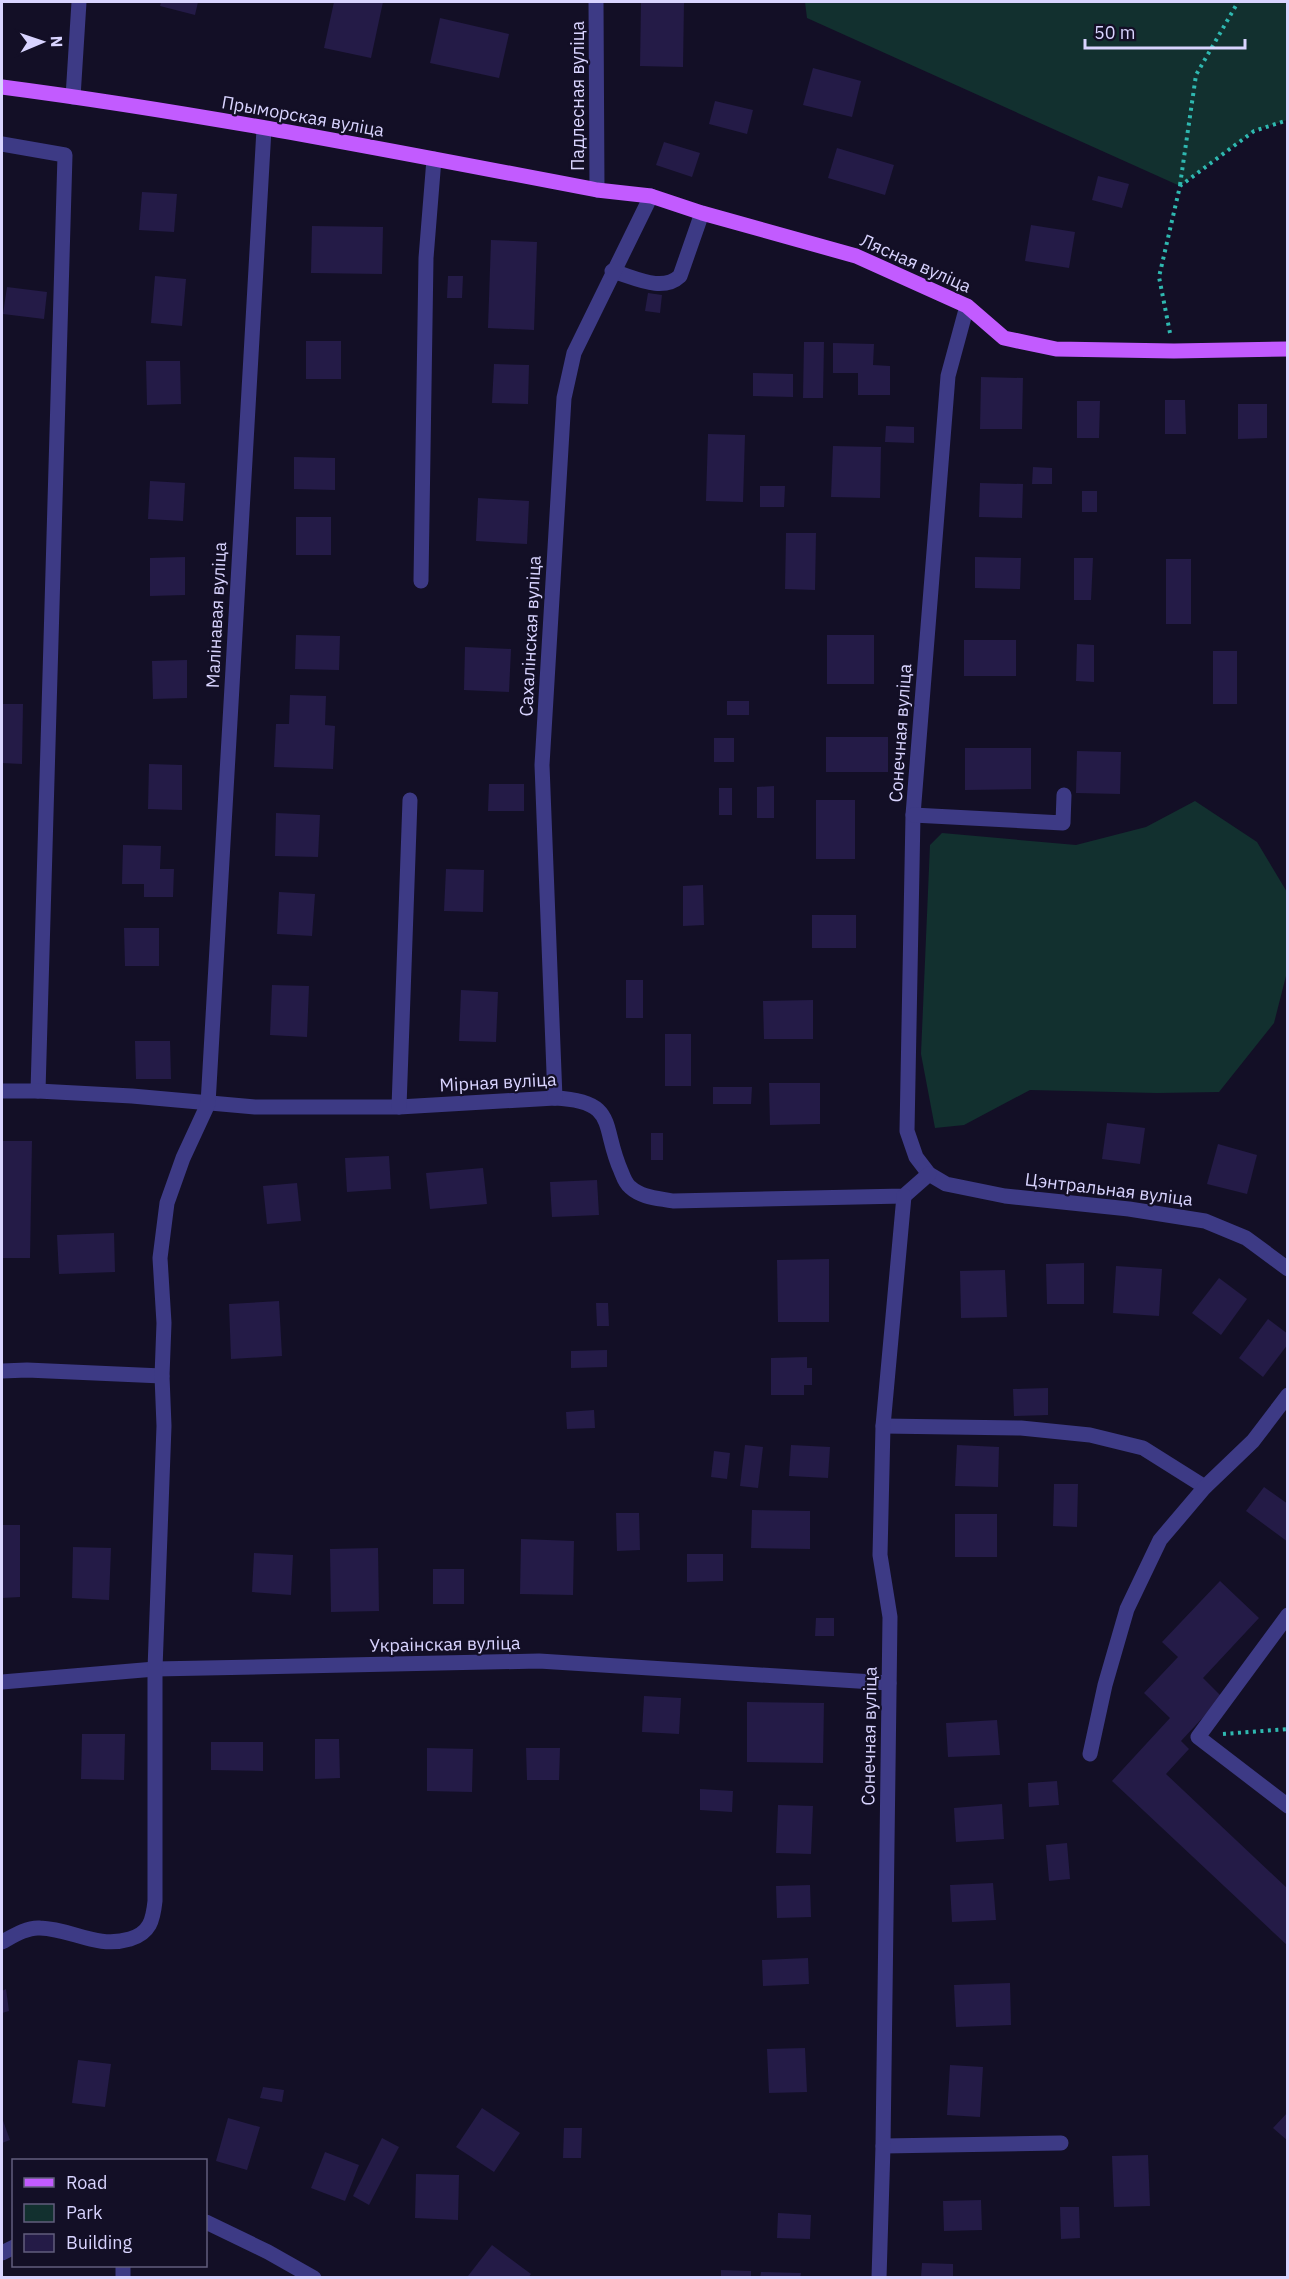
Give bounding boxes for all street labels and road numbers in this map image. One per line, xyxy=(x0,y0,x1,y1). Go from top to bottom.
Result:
street label: Падлесная вуліца xyxy=(566,21,589,171)
street label: Прыморская вуліца xyxy=(220,90,387,142)
street label: Лясная вуліца xyxy=(857,228,975,298)
street label: Малінавая вуліца xyxy=(201,541,231,689)
street label: Сахалінская вуліца xyxy=(514,555,546,717)
street label: Сонечная вуліца xyxy=(884,662,916,803)
street label: Мірная вуліца xyxy=(439,1067,558,1097)
street label: Цэнтральная вуліца xyxy=(1024,1167,1195,1211)
street label: Украінская вуліца xyxy=(369,1631,521,1657)
street label: Сонечная вуліца xyxy=(856,1666,882,1806)

